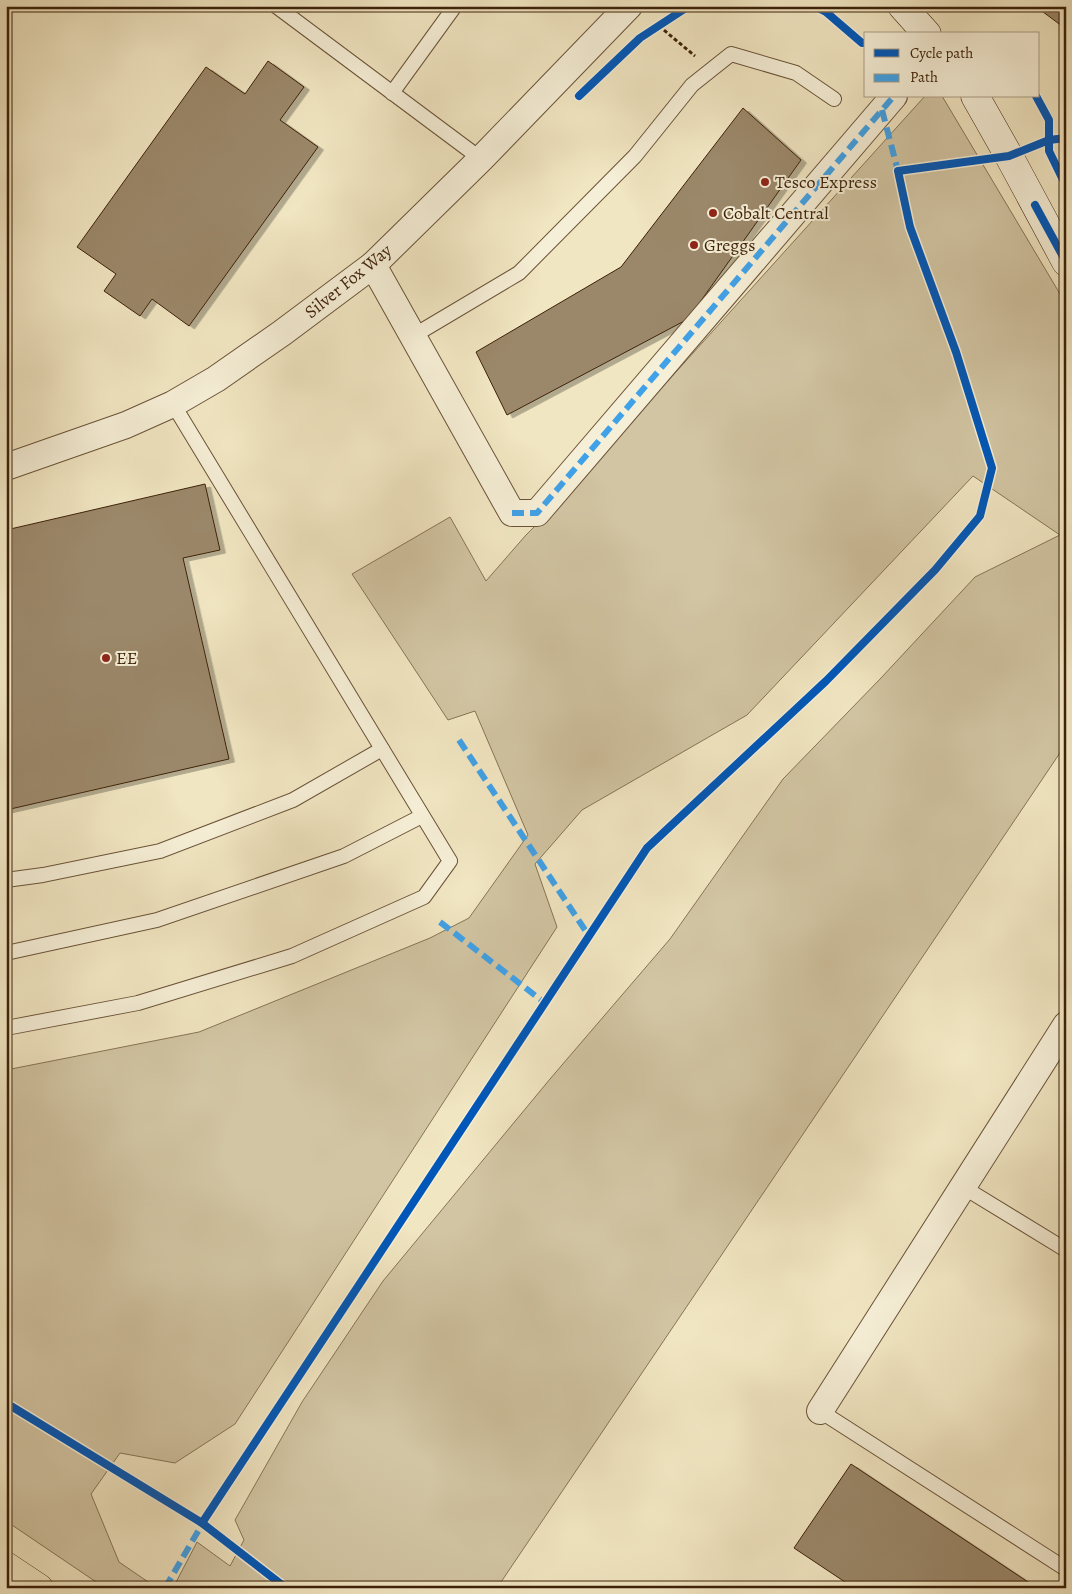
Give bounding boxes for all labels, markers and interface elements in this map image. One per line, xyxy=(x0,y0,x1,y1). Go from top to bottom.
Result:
legend xyxy=(864,32,1040,98)
text: Cycle path xyxy=(910,43,973,63)
text: Path xyxy=(910,67,938,87)
place label: Tesco Express xyxy=(775,170,877,194)
marker: Tesco Express xyxy=(759,176,771,188)
place label: Cobalt Central xyxy=(723,201,829,225)
marker: Cobalt Central xyxy=(707,207,719,219)
place label: Greggs xyxy=(704,233,756,257)
street label: Silver Fox Way xyxy=(299,238,397,324)
marker: Greggs xyxy=(688,239,700,251)
place label: EE xyxy=(116,646,137,670)
marker: EE xyxy=(100,652,112,664)

